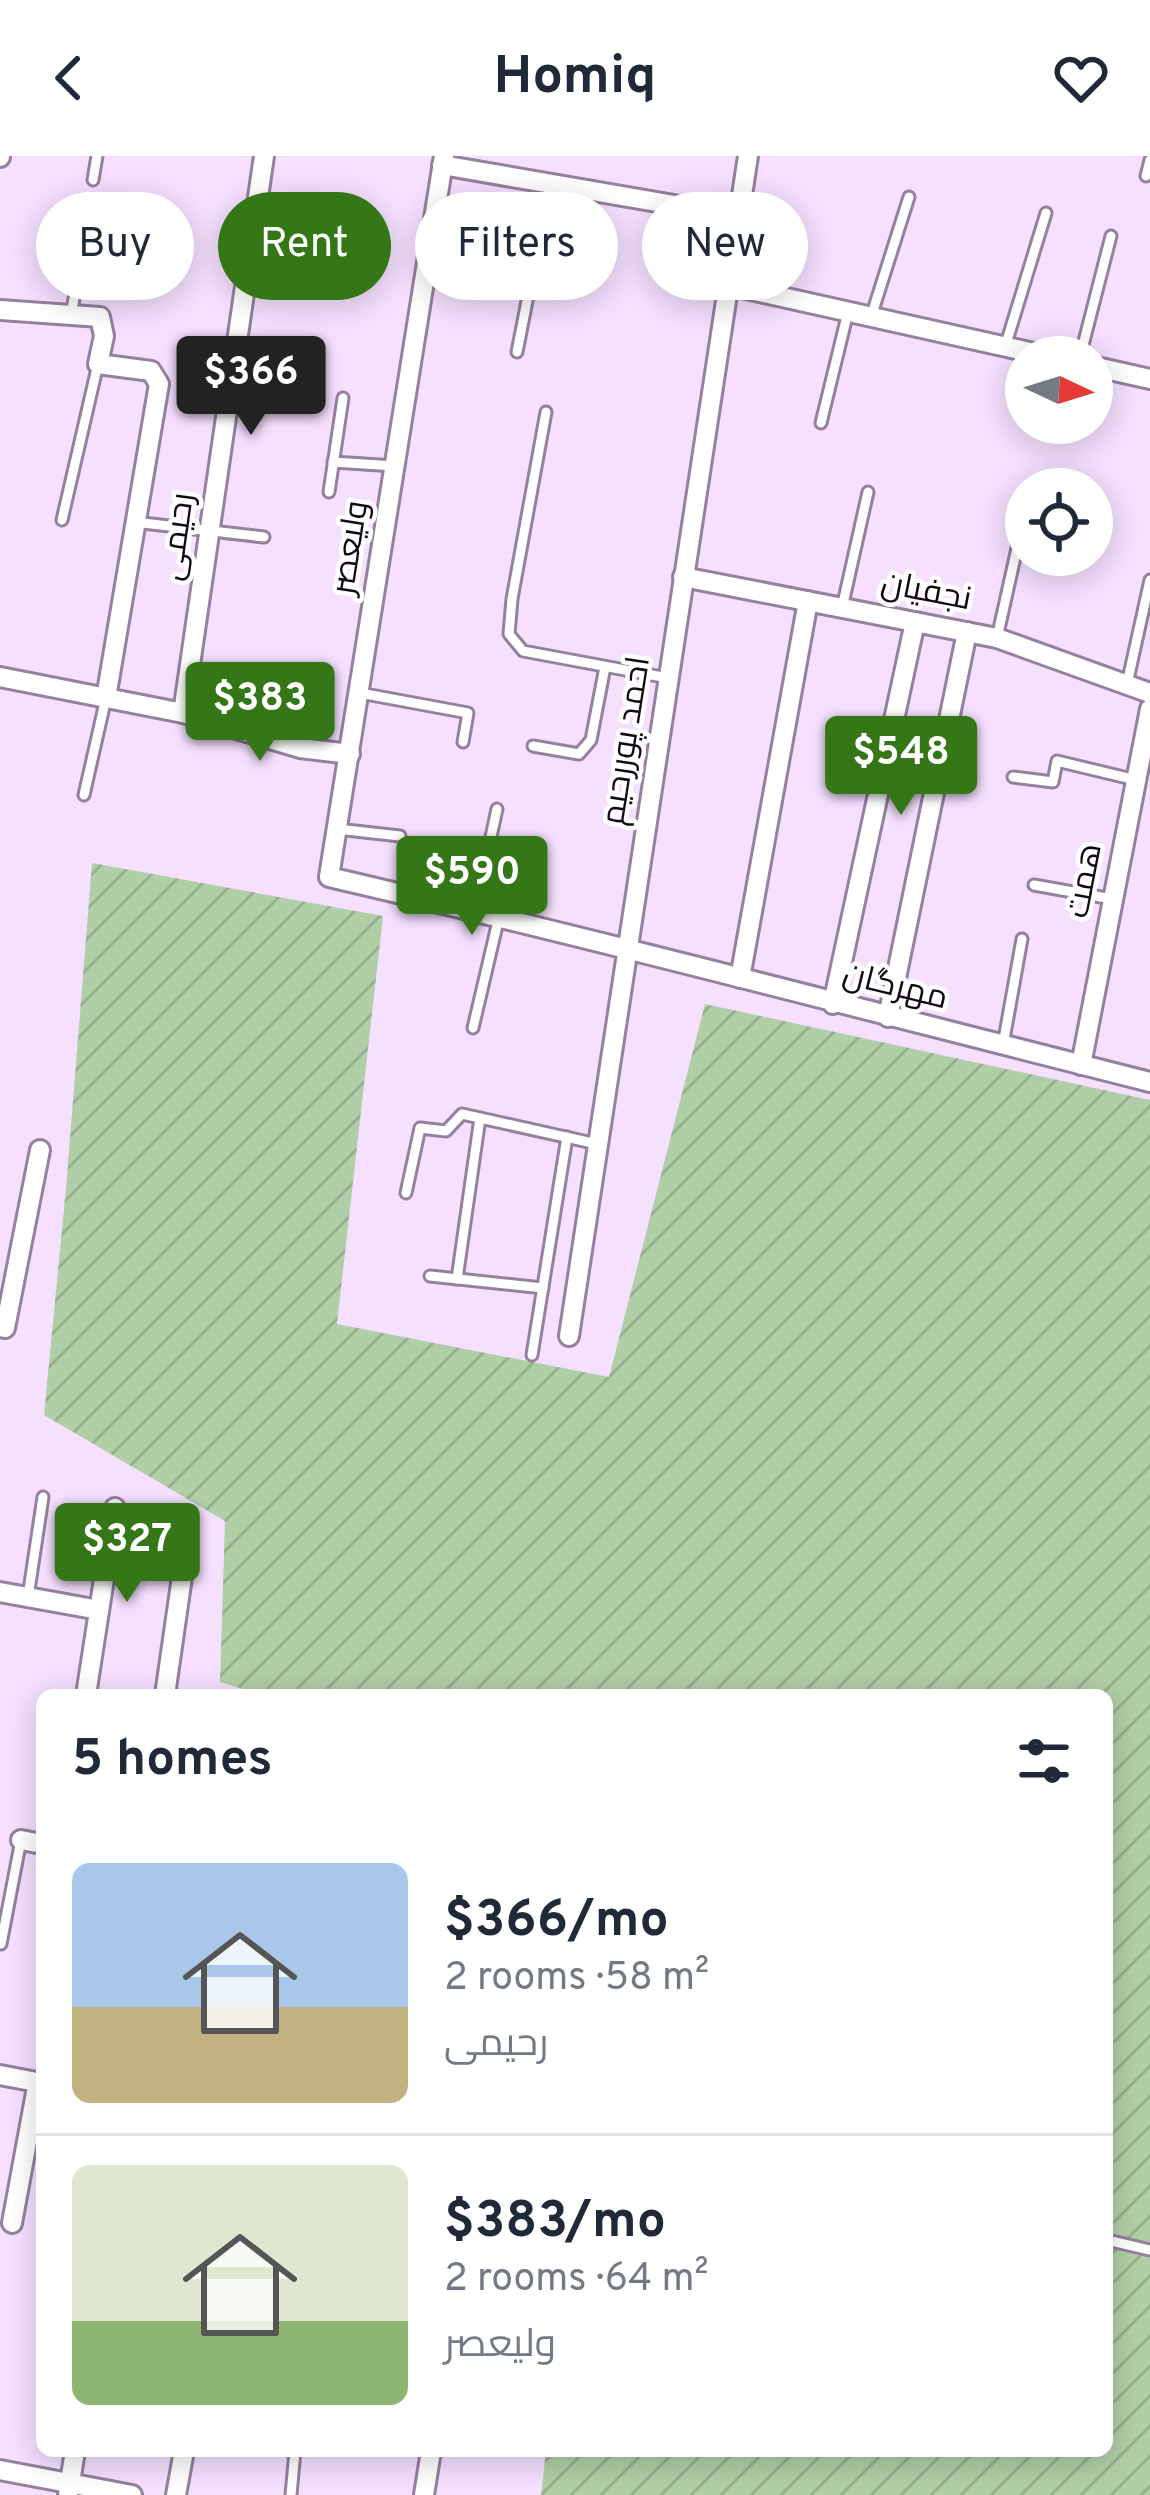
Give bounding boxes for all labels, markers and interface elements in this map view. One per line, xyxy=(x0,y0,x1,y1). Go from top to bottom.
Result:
text: Homiq xyxy=(494,44,656,113)
icon: back xyxy=(36,45,102,111)
icon: heart xyxy=(1048,45,1114,111)
chip: Buy xyxy=(36,192,194,300)
chip: Rent xyxy=(218,192,391,300)
chip: Filters xyxy=(415,192,618,300)
chip: New xyxy=(642,192,808,300)
pin: $366 xyxy=(180,336,322,438)
north arrow xyxy=(1005,336,1113,444)
map controls xyxy=(1005,336,1113,576)
text: $366 xyxy=(204,350,298,399)
button: locate xyxy=(1005,468,1113,576)
street label: رحیمی xyxy=(152,490,206,584)
street label: ولیعصر xyxy=(324,498,380,600)
street label: نجفیان xyxy=(877,564,975,622)
street label: احمد پوررحیم xyxy=(594,654,662,828)
pin: $383 xyxy=(189,662,331,764)
text: $383 xyxy=(213,676,307,725)
pin: $548 xyxy=(830,716,972,818)
text: $548 xyxy=(852,730,950,779)
pin: $590 xyxy=(401,836,543,938)
street label: همت xyxy=(1058,840,1114,922)
text: $590 xyxy=(423,850,521,899)
street label: مهرگان xyxy=(838,955,952,1021)
pin: $327 xyxy=(56,1503,198,1605)
text: $327 xyxy=(82,1517,172,1566)
icon: filters xyxy=(1011,1728,1077,1794)
text: 5 homes xyxy=(72,1729,273,1794)
text: $366/mo xyxy=(444,1890,669,1955)
icon: home xyxy=(168,1911,312,2055)
text: 2 rooms · 58 m² xyxy=(444,1955,709,2004)
text: رحیمی xyxy=(444,2021,548,2070)
text: $383/mo xyxy=(444,2191,666,2256)
icon: home xyxy=(168,2213,312,2357)
text: 2 rooms · 64 m² xyxy=(444,2256,709,2305)
text: ولیعصر xyxy=(444,2322,556,2371)

